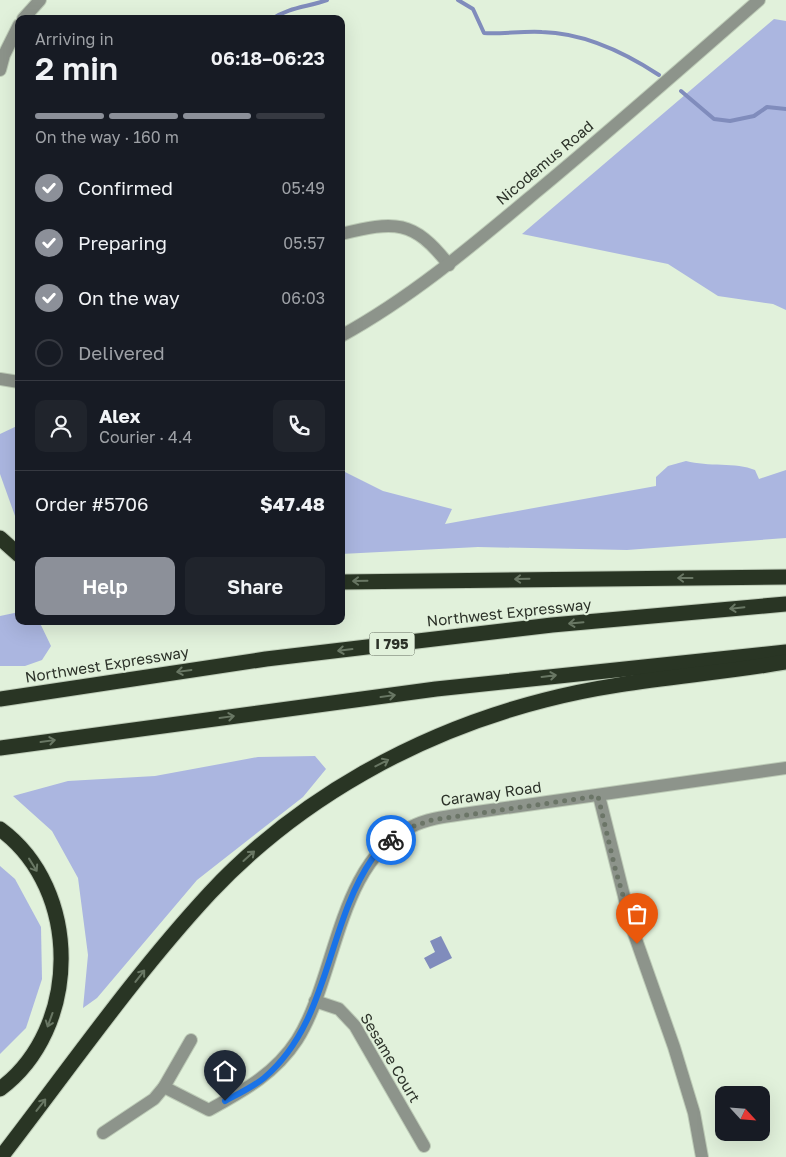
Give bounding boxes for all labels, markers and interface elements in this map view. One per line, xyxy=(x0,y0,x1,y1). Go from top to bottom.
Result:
text: Arriving in xyxy=(35,29,114,49)
text: 06:18–06:23 xyxy=(211,46,325,69)
text: 2 min xyxy=(35,49,118,87)
street label: Nicodemus Road xyxy=(492,116,597,208)
text: On the way · 160 m xyxy=(35,127,179,147)
icon: check xyxy=(35,174,63,202)
text: Confirmed xyxy=(78,176,173,199)
text: 05:49 xyxy=(282,178,325,198)
icon: check xyxy=(35,229,63,257)
text: Preparing xyxy=(78,231,167,254)
text: 05:57 xyxy=(283,233,325,253)
icon: check xyxy=(35,284,63,312)
text: On the way xyxy=(78,286,180,309)
text: 06:03 xyxy=(281,288,325,308)
text: Delivered xyxy=(78,341,165,364)
button: person xyxy=(35,400,87,452)
button: phone xyxy=(273,400,325,452)
text: Alex xyxy=(99,404,140,427)
text: Courier · 4.4 xyxy=(99,427,192,447)
text: Order #5706 xyxy=(35,492,148,515)
text: $47.48 xyxy=(260,492,325,515)
button: Help xyxy=(35,557,175,615)
button: Share xyxy=(185,557,325,615)
one-way arrow xyxy=(677,573,694,583)
one-way arrow xyxy=(515,574,531,584)
one-way arrow xyxy=(352,577,368,586)
street label: Northwest Expressway xyxy=(426,594,593,630)
one-way arrow xyxy=(730,604,746,613)
one-way arrow xyxy=(568,618,584,628)
road number: I 795 xyxy=(370,633,414,656)
street label: Northwest Expressway xyxy=(24,642,191,686)
one-way arrow xyxy=(337,645,353,655)
one-way arrow xyxy=(176,666,192,676)
one-way arrow xyxy=(541,671,557,681)
one-way arrow xyxy=(379,690,395,700)
one-way arrow xyxy=(218,712,234,722)
one-way arrow xyxy=(40,736,56,746)
one-way arrow xyxy=(374,758,389,767)
street label: Caraway Road xyxy=(439,777,542,809)
courier xyxy=(366,815,416,865)
icon: bike xyxy=(377,826,405,854)
one-way arrow xyxy=(243,850,256,862)
one-way arrow xyxy=(28,857,38,871)
pin xyxy=(616,893,658,944)
icon: bag xyxy=(623,900,651,928)
one-way arrow xyxy=(135,970,146,983)
street label: Sesame Court xyxy=(357,1010,425,1105)
one-way arrow xyxy=(45,1012,54,1027)
pin xyxy=(204,1050,246,1101)
icon: home xyxy=(211,1057,239,1085)
north arrow xyxy=(715,1086,770,1141)
map controls xyxy=(715,1086,770,1141)
one-way arrow xyxy=(36,1099,47,1112)

